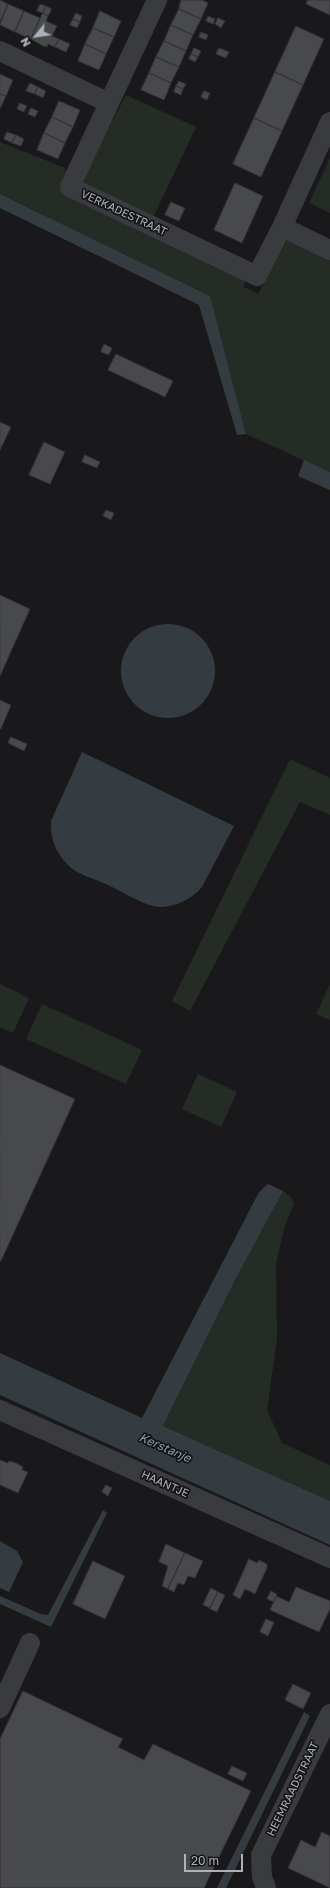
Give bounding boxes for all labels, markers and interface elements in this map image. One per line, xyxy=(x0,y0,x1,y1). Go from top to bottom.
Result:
north arrow xyxy=(16,16,56,56)
text: N xyxy=(17,35,33,49)
street label: VERKADESTRAAT xyxy=(79,187,169,239)
water label: Kerstanje xyxy=(137,1430,193,1466)
street label: HAANTJE xyxy=(139,1468,191,1500)
street label: HEEMRAADSTRAAT xyxy=(264,1740,322,1838)
scale bar xyxy=(186,1846,245,1872)
text: 20 m xyxy=(191,1853,219,1868)

